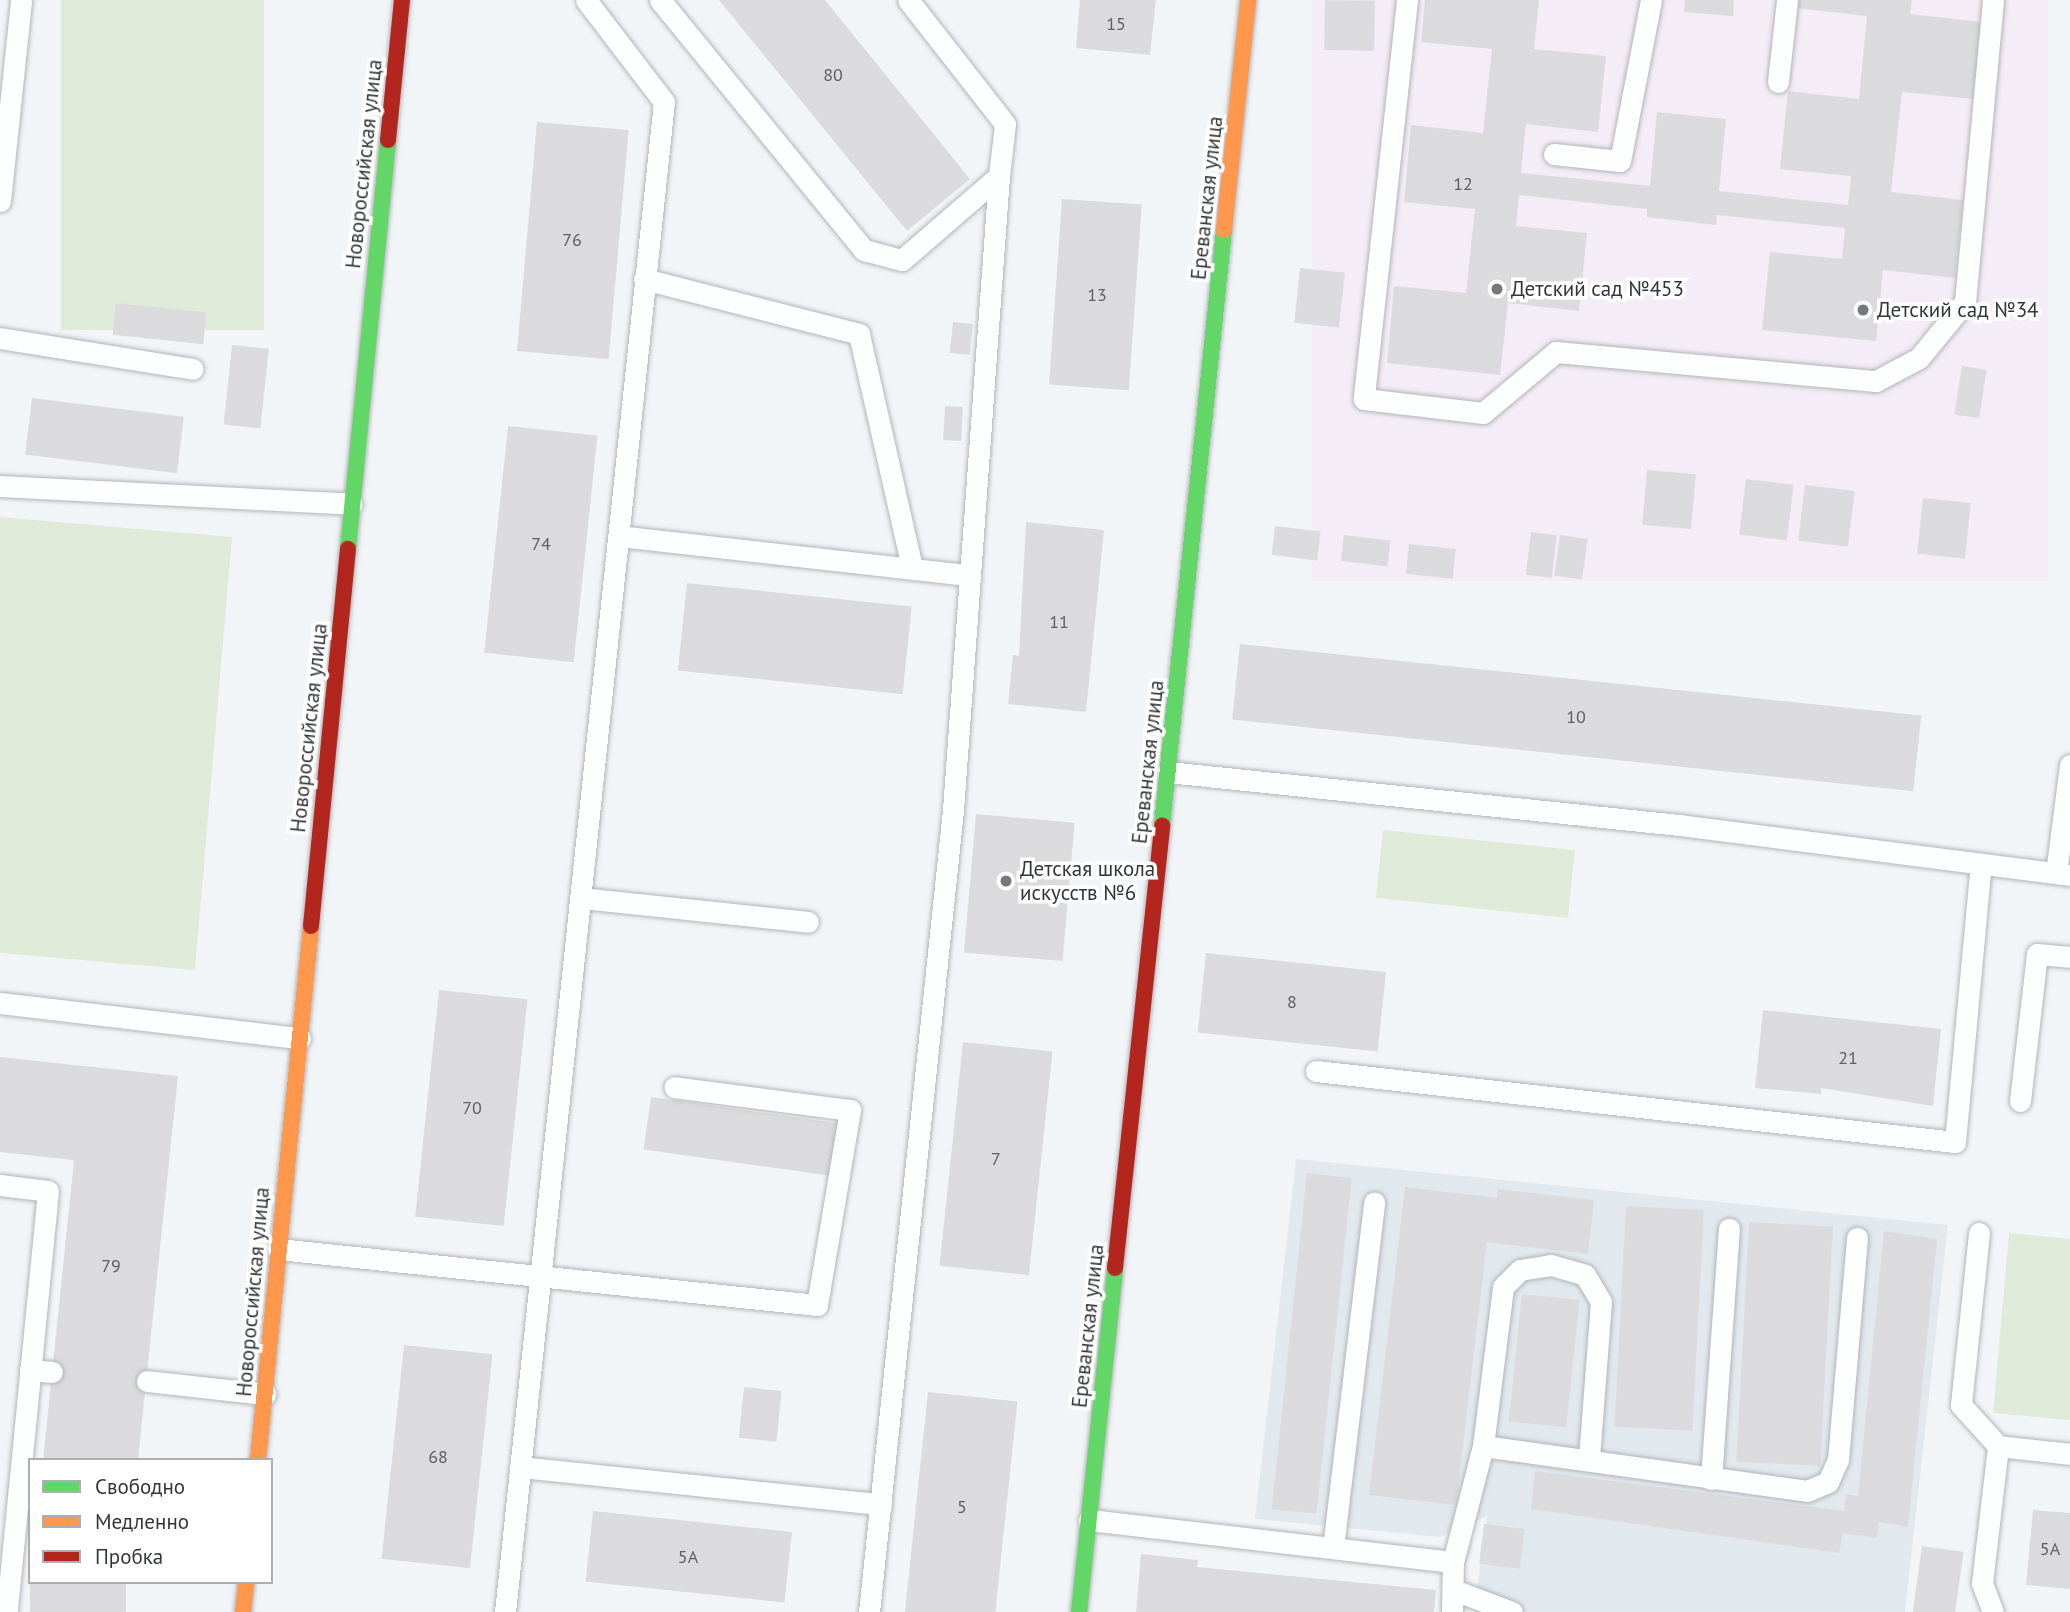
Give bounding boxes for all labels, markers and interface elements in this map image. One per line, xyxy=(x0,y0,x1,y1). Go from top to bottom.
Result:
house number: 15 xyxy=(1106,13,1126,35)
street label: Новороссийская улица xyxy=(340,58,388,270)
house number: 80 xyxy=(823,64,843,86)
street label: Ереванская улица xyxy=(1186,115,1228,281)
house number: 12 xyxy=(1453,173,1473,195)
house number: 76 xyxy=(562,229,582,251)
place label: Детский сад №453 xyxy=(1511,276,1684,302)
marker: Детский сад №453 xyxy=(1489,281,1505,297)
house number: 13 xyxy=(1087,284,1107,306)
place label: Детский сад №34 xyxy=(1877,297,2039,323)
marker: Детский сад №34 xyxy=(1855,302,1871,318)
house number: 74 xyxy=(531,533,551,555)
house number: 11 xyxy=(1049,611,1069,633)
street label: Новороссийская улица xyxy=(285,622,333,834)
street label: Ереванская улица xyxy=(1127,679,1169,845)
house number: 10 xyxy=(1566,706,1586,728)
place label: Детская школа искусств №6 xyxy=(1020,856,1155,906)
marker: Детская школа искусств №6 xyxy=(998,873,1014,889)
house number: 8 xyxy=(1287,991,1297,1013)
house number: 21 xyxy=(1838,1047,1858,1069)
house number: 70 xyxy=(462,1097,482,1119)
house number: 7 xyxy=(991,1148,1001,1170)
street label: Новороссийская улица xyxy=(231,1186,275,1398)
street label: Ереванская улица xyxy=(1067,1243,1109,1409)
house number: 79 xyxy=(101,1255,121,1277)
house number: 68 xyxy=(428,1446,448,1468)
legend xyxy=(28,1458,273,1584)
text: Свободно xyxy=(95,1473,185,1500)
house number: 5 xyxy=(957,1496,967,1518)
text: Медленно xyxy=(95,1508,189,1535)
house number: 5А xyxy=(2040,1538,2060,1560)
text: Пробка xyxy=(95,1543,163,1570)
house number: 5А xyxy=(678,1546,698,1568)

